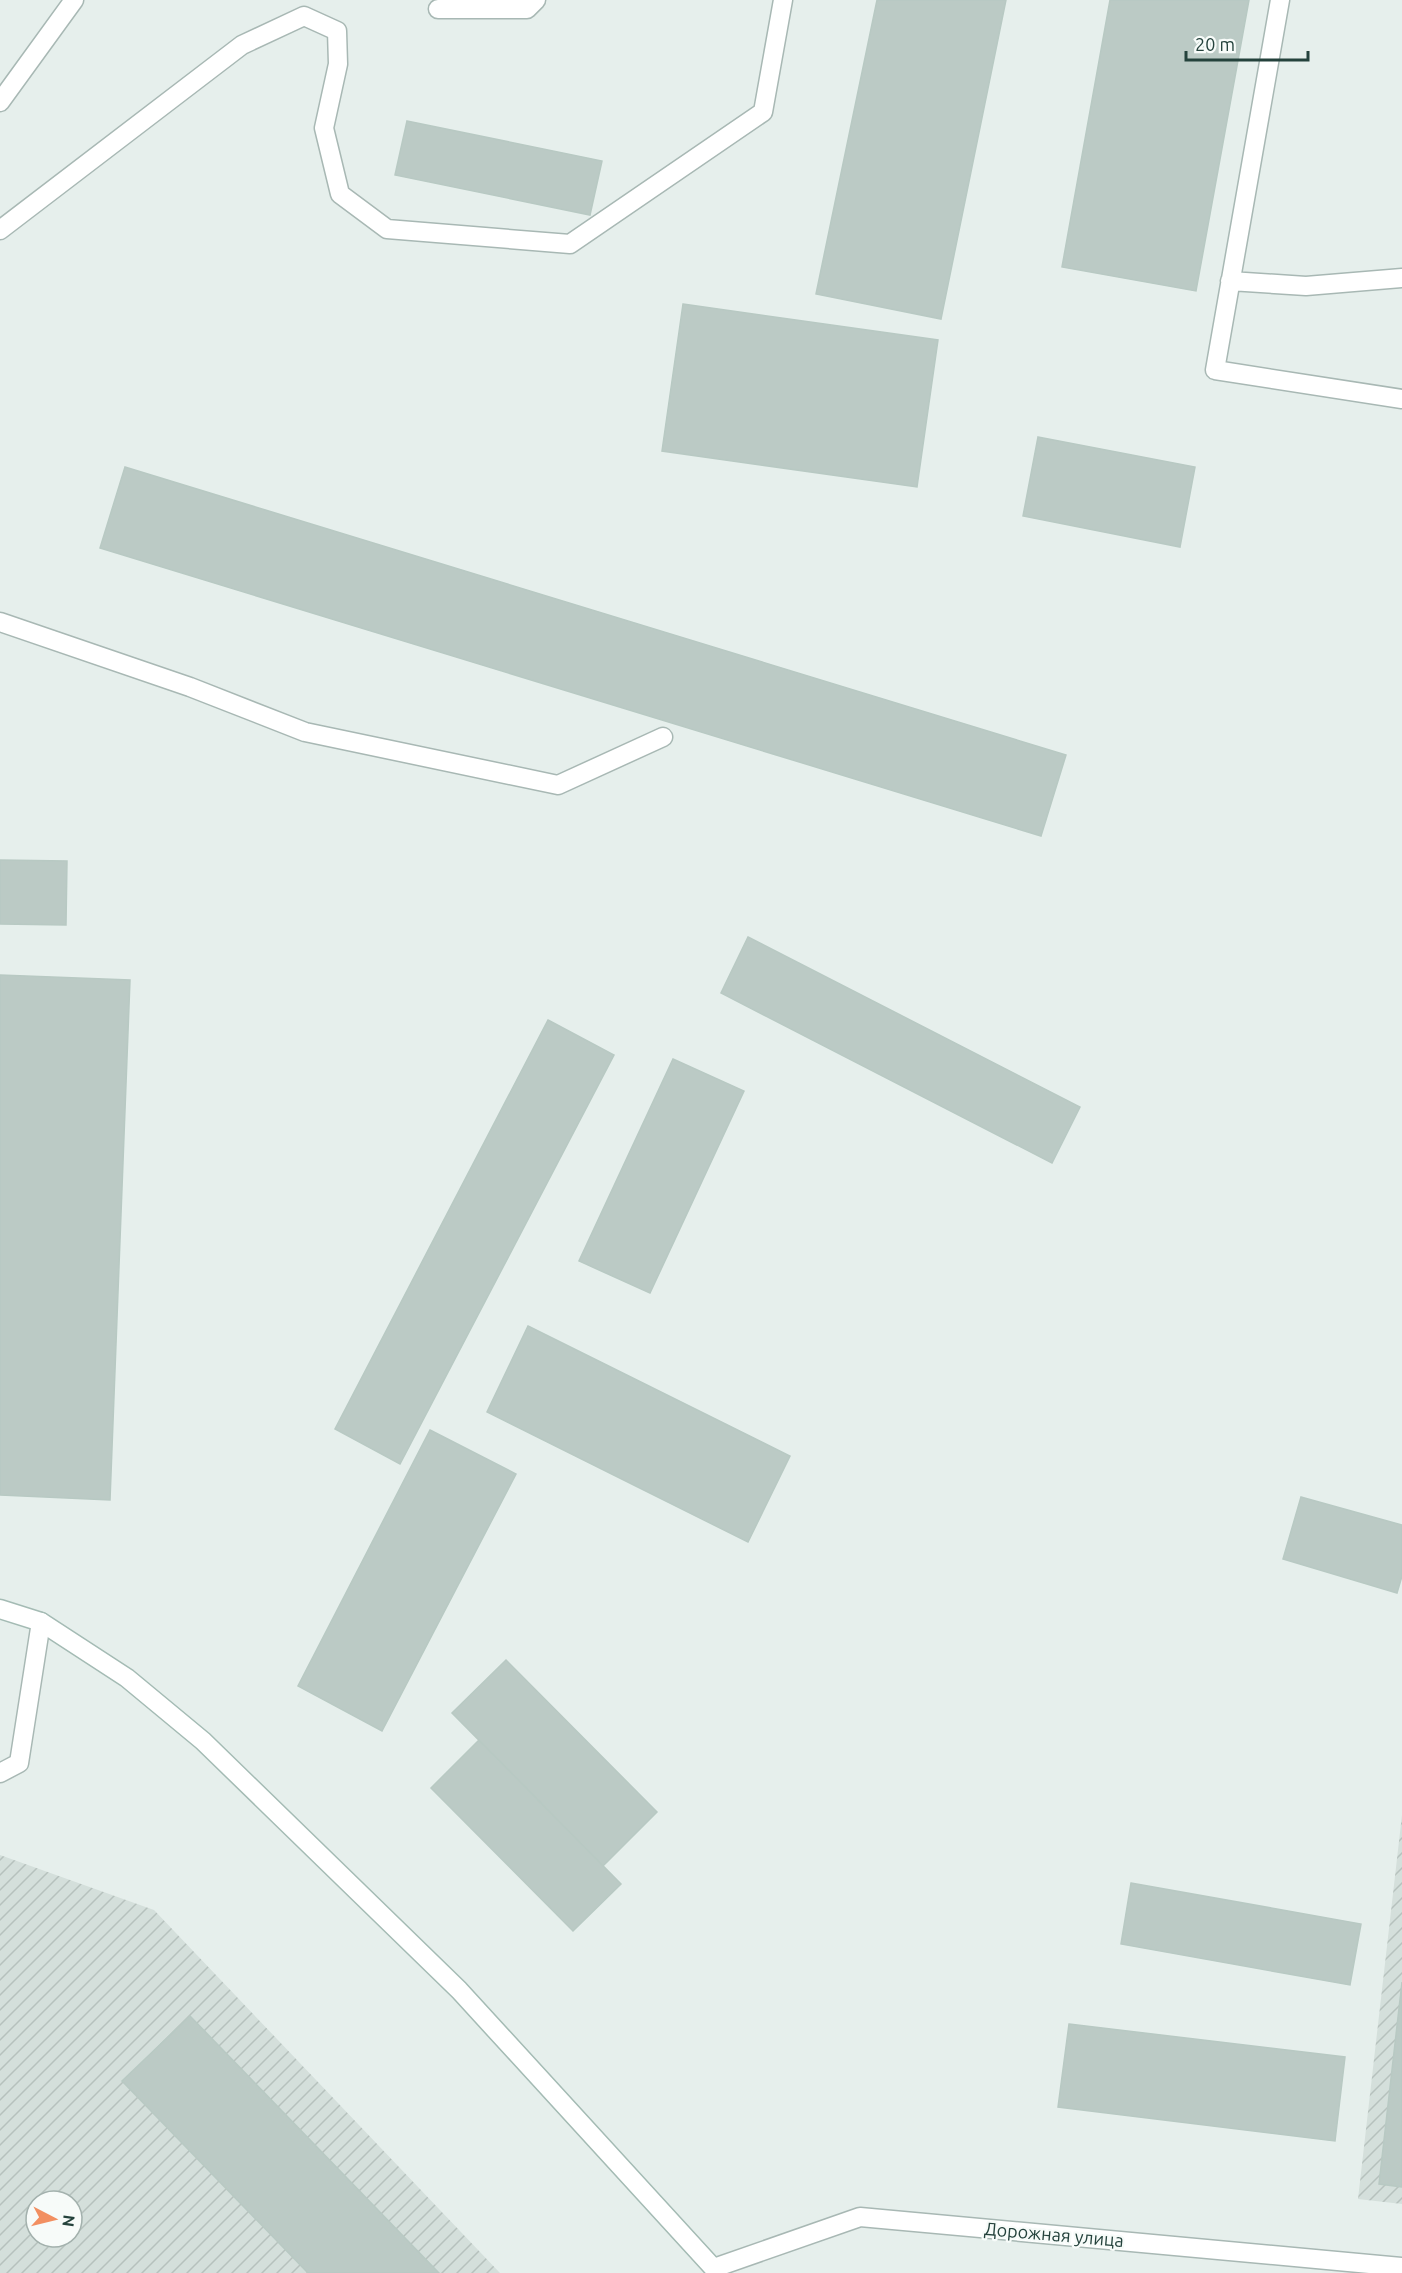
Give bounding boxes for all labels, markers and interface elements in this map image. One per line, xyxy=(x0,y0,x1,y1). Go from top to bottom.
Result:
scale bar xyxy=(1186,24,1308,62)
text: 20 m xyxy=(1195,34,1235,54)
north arrow xyxy=(24,2189,84,2249)
text: N xyxy=(59,2214,79,2228)
street label: Дорожная улица xyxy=(983,2218,1125,2250)

